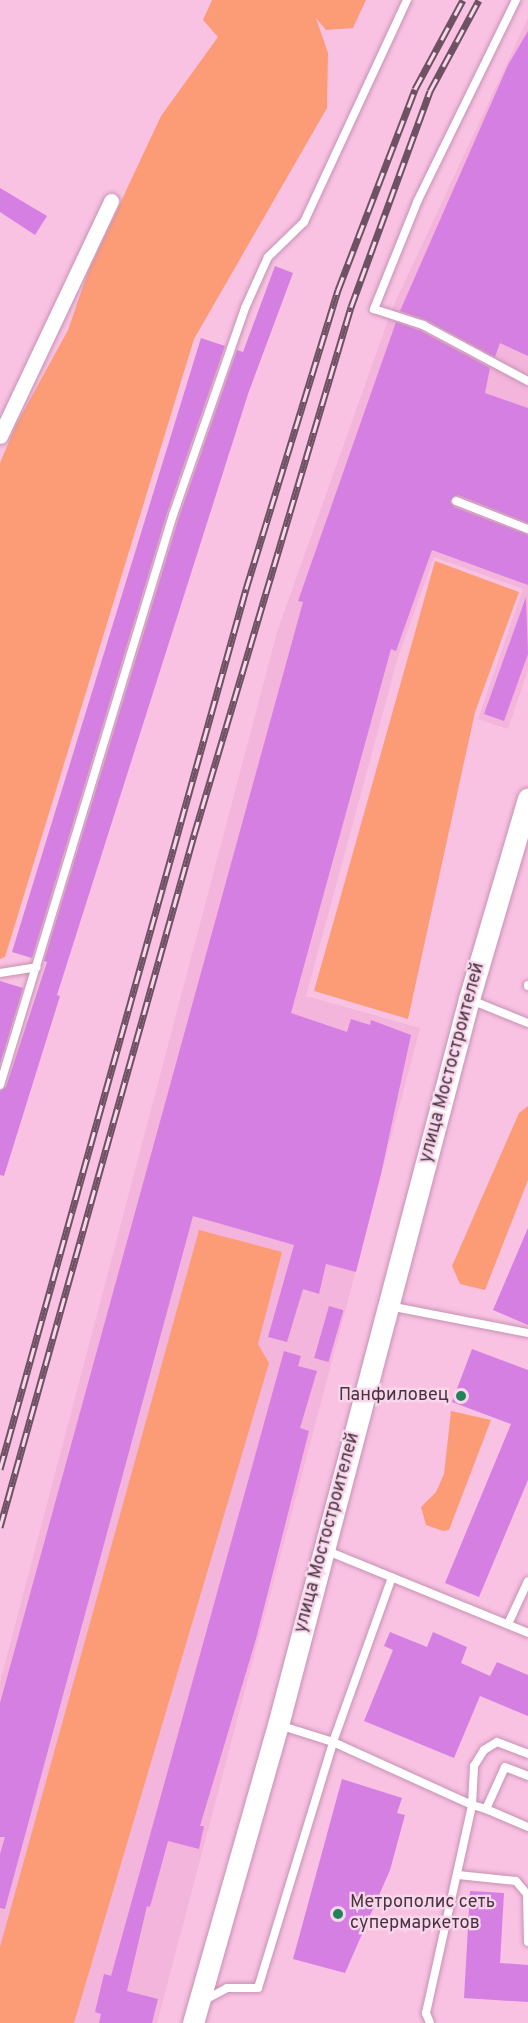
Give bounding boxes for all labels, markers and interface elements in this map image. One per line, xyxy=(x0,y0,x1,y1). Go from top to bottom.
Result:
street label: улица Мостостроителей xyxy=(416,961,490,1165)
place label: Панфиловец xyxy=(339,1385,449,1407)
marker: Панфиловец xyxy=(454,1389,468,1403)
street label: улица Мостостроителей xyxy=(291,1431,365,1635)
place label: Метрополис cеть супермаркетов xyxy=(350,1893,495,1936)
marker: Метрополис cеть супермаркетов xyxy=(331,1907,345,1921)

